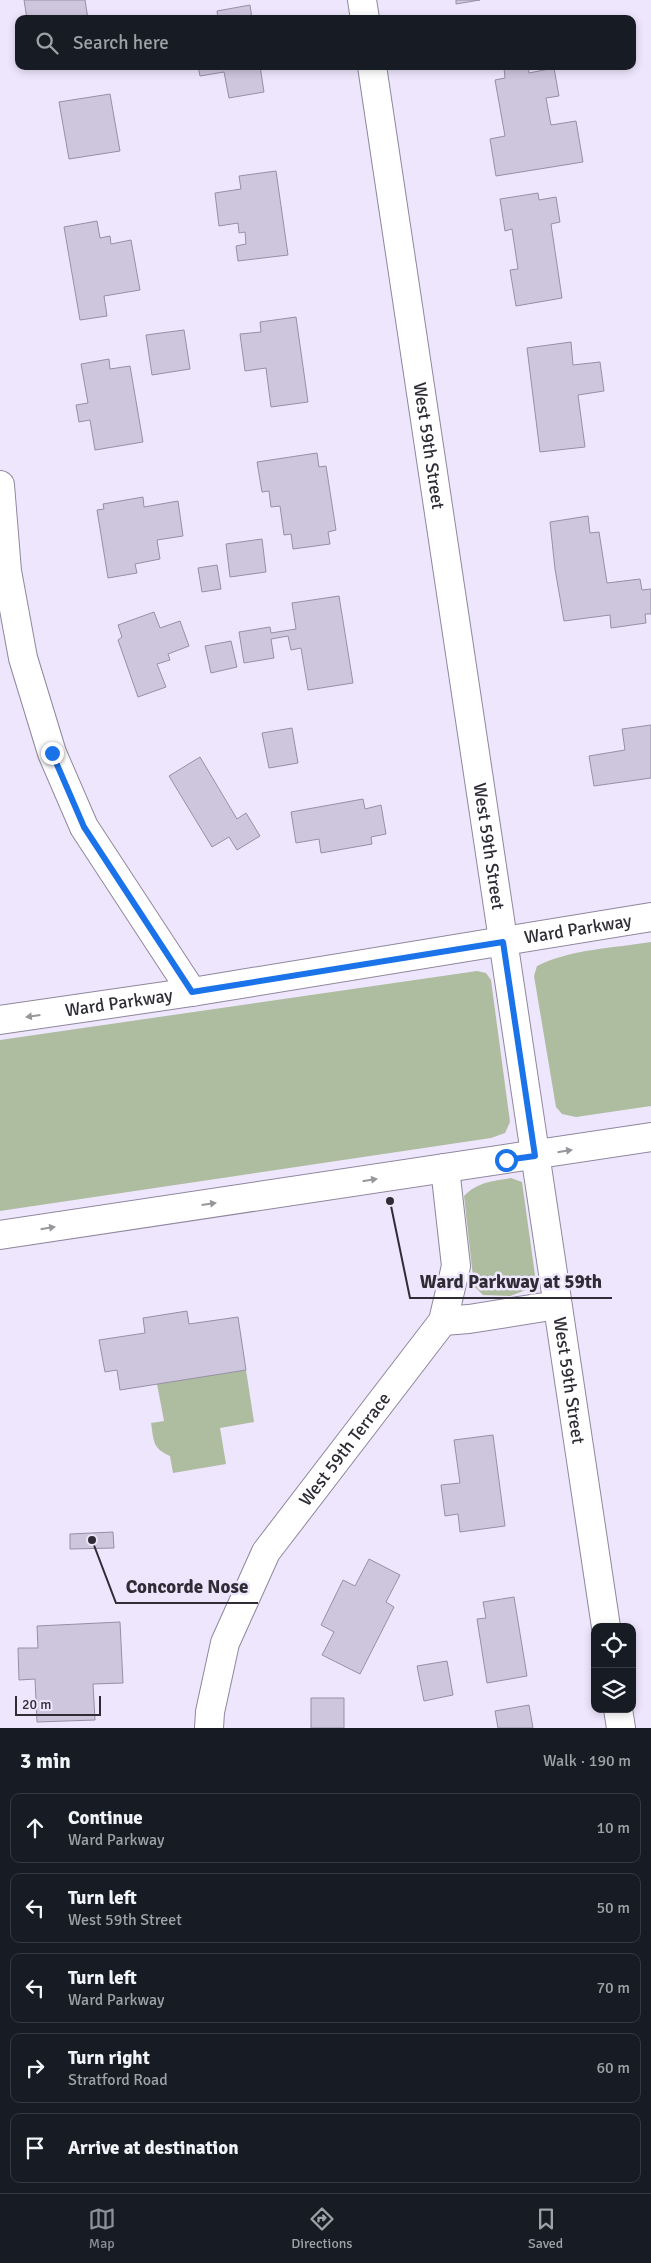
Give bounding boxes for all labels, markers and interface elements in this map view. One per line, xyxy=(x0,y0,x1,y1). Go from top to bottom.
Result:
search box xyxy=(15,15,636,70)
icon: search xyxy=(33,29,61,57)
text: Search here xyxy=(73,31,169,55)
street label: West 59th Street xyxy=(409,381,449,511)
route end xyxy=(41,742,64,765)
street label: West 59th Street xyxy=(469,781,509,911)
street label: Ward Parkway xyxy=(523,909,634,949)
street label: Ward Parkway xyxy=(63,984,175,1021)
one-way arrow xyxy=(24,1012,40,1020)
one-way arrow xyxy=(557,1147,573,1155)
route start xyxy=(495,1149,518,1172)
one-way arrow xyxy=(362,1175,378,1183)
one-way arrow xyxy=(201,1199,217,1207)
one-way arrow xyxy=(41,1223,57,1231)
callout: Ward Parkway at 59th xyxy=(410,1264,612,1298)
text: Ward Parkway at 59th xyxy=(420,1270,602,1294)
street label: West 59th Street xyxy=(549,1315,589,1445)
street label: West 59th Terrace xyxy=(294,1388,395,1510)
callout: Concorde Nose xyxy=(116,1569,258,1603)
text: Concorde Nose xyxy=(126,1575,248,1599)
map controls xyxy=(591,1623,636,1713)
button: locate xyxy=(591,1623,636,1668)
button: layers xyxy=(591,1668,636,1713)
scale bar xyxy=(15,1693,101,1716)
text: 20 m xyxy=(22,1696,51,1713)
text: 3 min xyxy=(20,1748,71,1774)
text: Walk · 190 m xyxy=(543,1751,631,1771)
text: Continue xyxy=(68,1806,143,1830)
icon: ahead xyxy=(21,1814,49,1842)
text: 10 m xyxy=(596,1818,630,1838)
text: Ward Parkway xyxy=(68,1830,164,1850)
text: Turn left xyxy=(68,1886,137,1910)
icon: left xyxy=(21,1894,49,1922)
text: 50 m xyxy=(596,1898,630,1918)
text: West 59th Street xyxy=(68,1910,182,1930)
text: Turn left xyxy=(68,1966,137,1990)
icon: left xyxy=(21,1974,49,2002)
text: 70 m xyxy=(596,1978,630,1998)
text: Ward Parkway xyxy=(68,1990,164,2010)
text: Turn right xyxy=(68,2046,150,2070)
icon: right xyxy=(21,2054,49,2082)
text: 60 m xyxy=(596,2058,630,2078)
text: Stratford Road xyxy=(68,2070,168,2090)
icon: arrive xyxy=(21,2134,49,2162)
text: Arrive at destination xyxy=(68,2136,239,2160)
tab: Map xyxy=(88,2205,116,2252)
tab: Directions xyxy=(291,2205,352,2252)
tab: Saved xyxy=(528,2205,563,2252)

